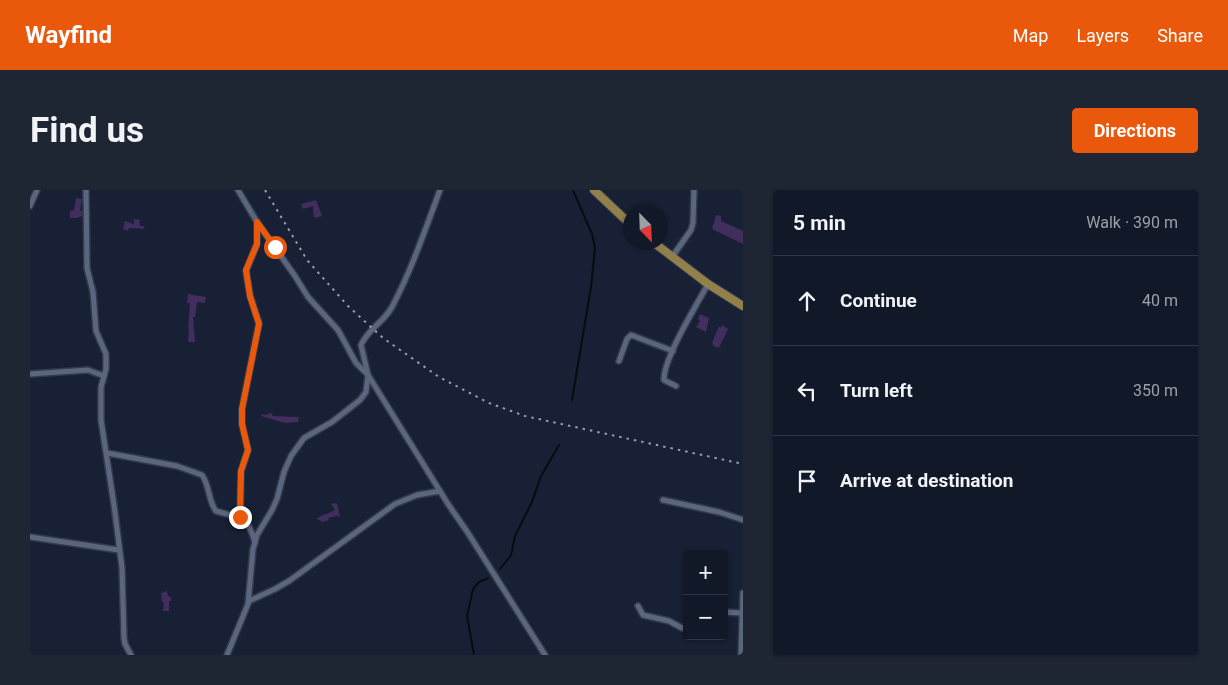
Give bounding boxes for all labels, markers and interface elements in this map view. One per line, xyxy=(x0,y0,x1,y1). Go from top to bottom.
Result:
text: Wayfind xyxy=(25,21,112,49)
text: Map xyxy=(1013,25,1048,46)
text: Layers xyxy=(1076,25,1129,46)
text: Share xyxy=(1157,25,1203,46)
button: Directions xyxy=(1072,108,1198,153)
text: Find us xyxy=(30,110,144,151)
north arrow xyxy=(623,205,668,250)
text: 5 min xyxy=(793,211,846,235)
text: Walk · 390 m xyxy=(1086,213,1178,232)
route start xyxy=(264,236,287,259)
icon: ahead xyxy=(793,287,821,315)
text: Continue xyxy=(840,289,917,312)
text: 40 m xyxy=(1142,291,1178,310)
icon: left xyxy=(793,377,821,405)
text: Turn left xyxy=(840,379,913,402)
text: 350 m xyxy=(1133,381,1178,400)
icon: arrive xyxy=(793,467,821,495)
text: Arrive at destination xyxy=(840,469,1013,492)
route end xyxy=(229,506,252,529)
map controls xyxy=(683,550,728,640)
button: + xyxy=(683,550,728,595)
button: − xyxy=(683,595,728,640)

